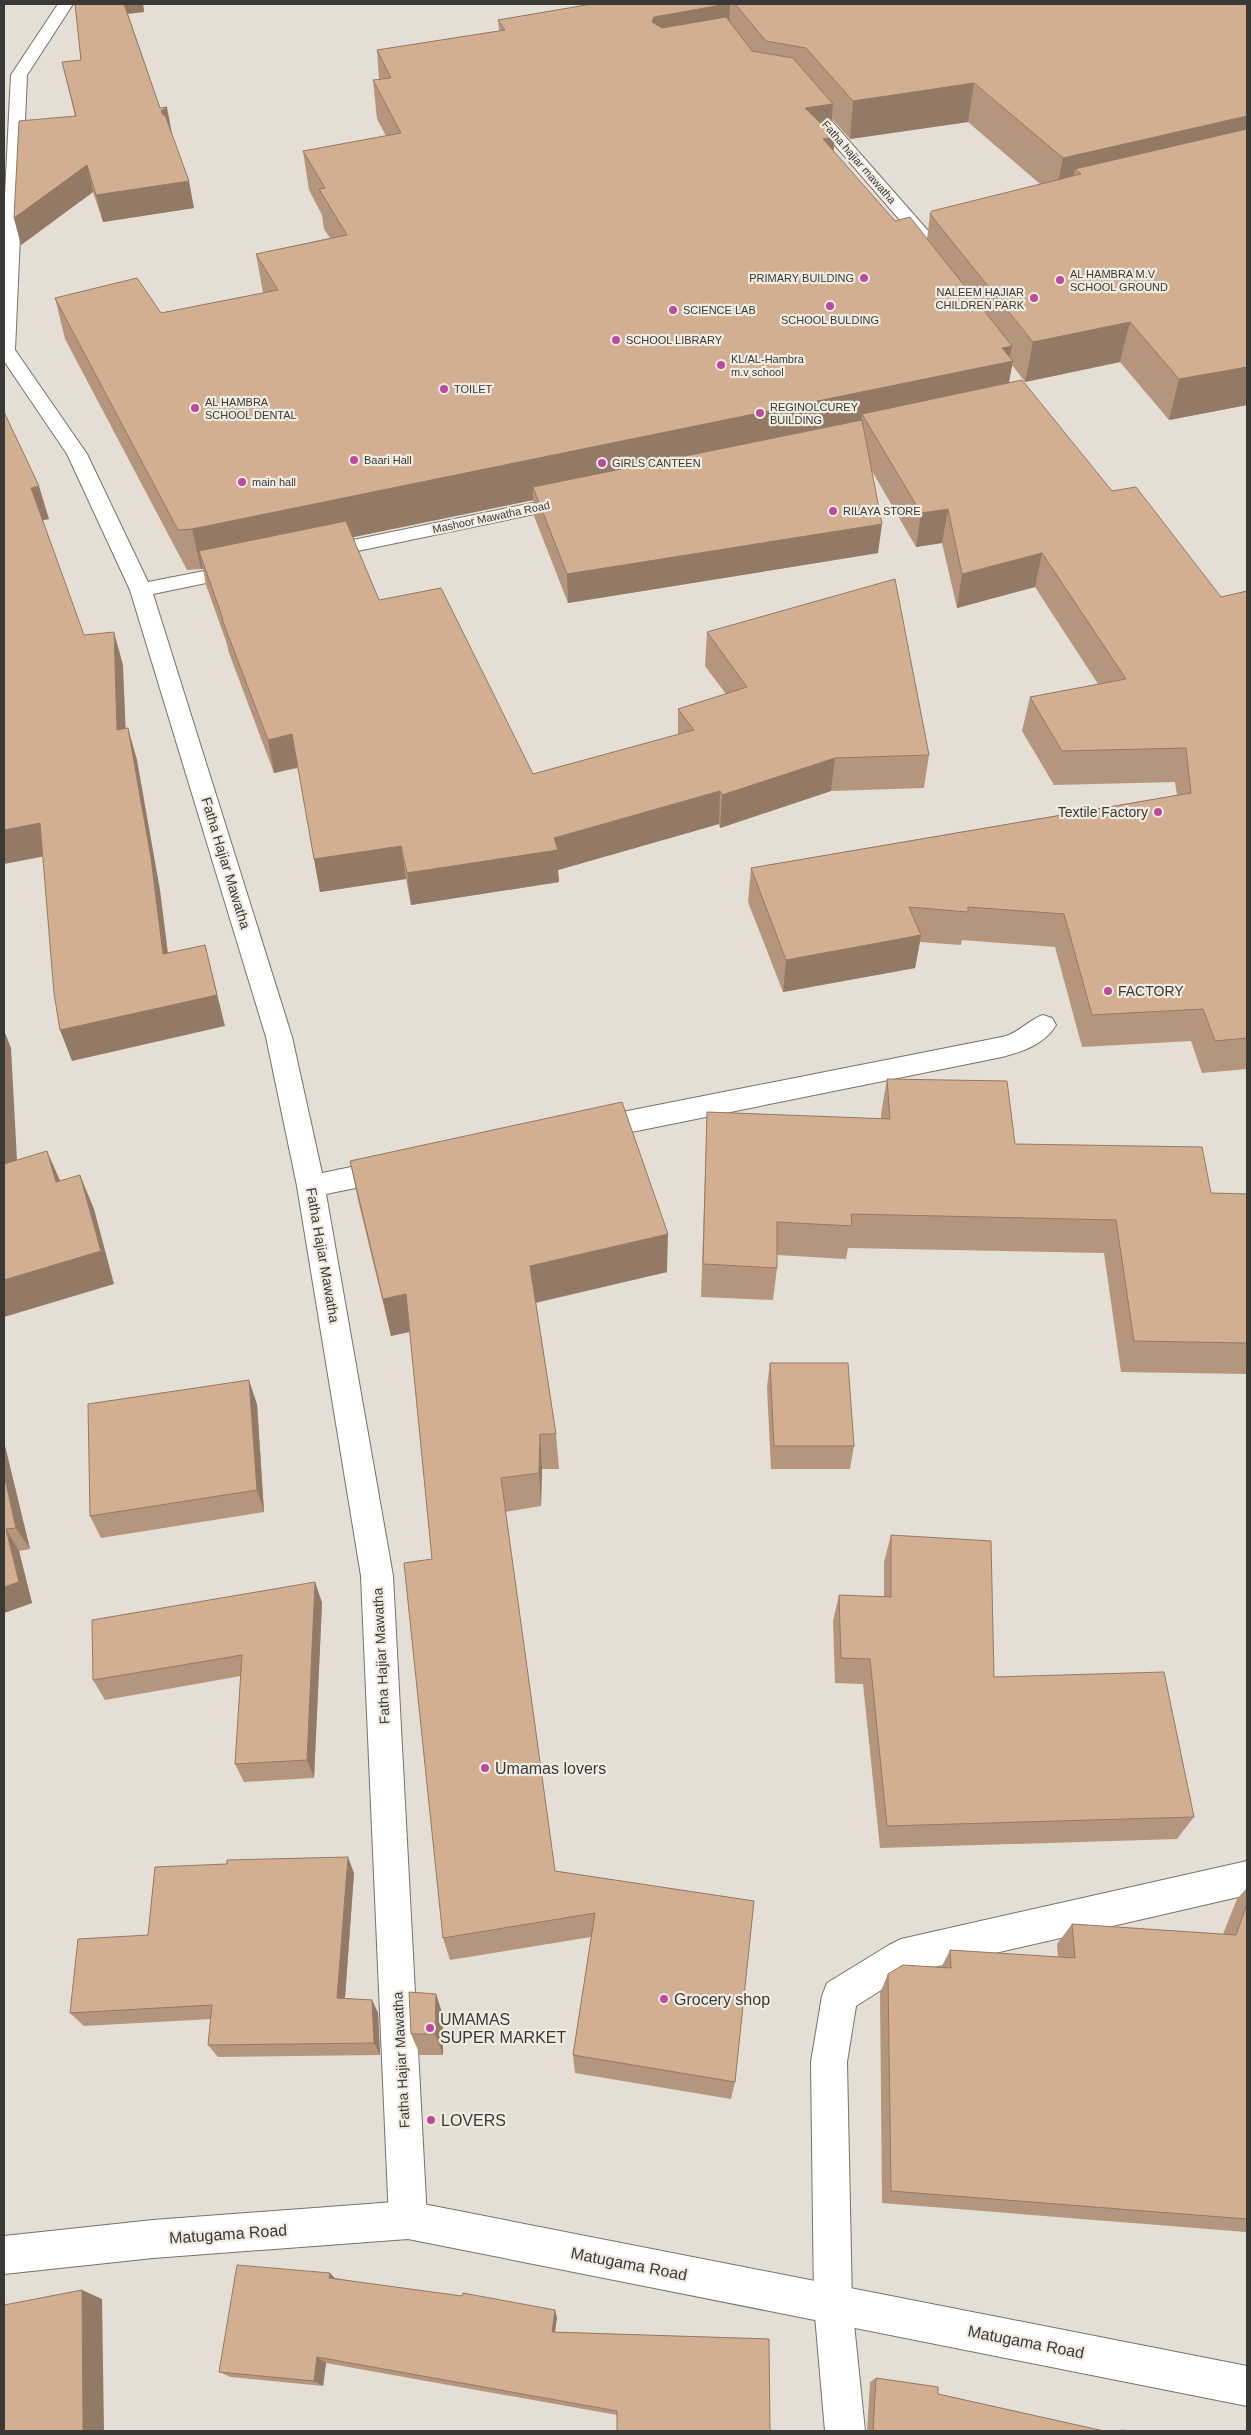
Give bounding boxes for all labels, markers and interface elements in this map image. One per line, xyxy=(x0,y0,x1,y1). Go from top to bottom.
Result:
street label: Fatha hajiar mawatha xyxy=(820,118,899,207)
place label: AL HAMBRA M.V SCHOOL GROUND xyxy=(1070,268,1168,293)
place label: PRIMARY BUILDING xyxy=(749,272,854,284)
marker: PRIMARY BUILDING xyxy=(858,272,870,284)
marker: AL HAMBRA M.V SCHOOL GROUND xyxy=(1054,274,1066,286)
place label: NALEEM HAJIAR CHILDREN PARK xyxy=(936,286,1025,311)
marker: NALEEM HAJIAR CHILDREN PARK xyxy=(1028,292,1040,304)
marker: SCHOOL BULDING xyxy=(824,300,836,312)
marker: SCIENCE LAB xyxy=(667,304,679,316)
place label: SCIENCE LAB xyxy=(683,304,756,316)
place label: SCHOOL BULDING xyxy=(781,314,879,326)
marker: SCHOOL LIBRARY xyxy=(610,334,622,346)
place label: SCHOOL LIBRARY xyxy=(626,334,723,346)
place label: KL/AL-Hambra m.v school xyxy=(731,353,805,378)
marker: KL/AL-Hambra m.v school xyxy=(715,359,727,371)
marker: TOILET xyxy=(438,383,450,395)
place label: TOILET xyxy=(454,383,493,395)
place label: AL HAMBRA SCHOOL DENTAL xyxy=(205,396,297,421)
place label: REGINOLCUREY BUILDING xyxy=(770,401,859,426)
marker: AL HAMBRA SCHOOL DENTAL xyxy=(189,402,201,414)
marker: REGINOLCUREY BUILDING xyxy=(754,407,766,419)
marker: Baari Hall xyxy=(348,454,360,466)
place label: Baari Hall xyxy=(364,454,412,466)
marker: GIRLS CANTEEN xyxy=(596,457,608,469)
place label: GIRLS CANTEEN xyxy=(612,457,701,469)
marker: main hall xyxy=(236,476,248,488)
place label: main hall xyxy=(252,476,296,488)
street label: Mashoor Mawatha Road xyxy=(431,499,551,535)
marker: RILAYA STORE xyxy=(827,505,839,517)
place label: RILAYA STORE xyxy=(843,505,921,517)
street label: Fatha Hajiar Mawatha xyxy=(198,795,254,931)
place label: Textile Factory xyxy=(1058,804,1148,820)
marker: Textile Factory xyxy=(1152,806,1164,818)
place label: FACTORY xyxy=(1118,983,1184,999)
marker: FACTORY xyxy=(1102,985,1114,997)
street label: Fatha Hajiar Mawatha xyxy=(303,1186,343,1324)
street label: Fatha Hajiar Mawatha xyxy=(369,1587,393,1725)
place label: Umamas lovers xyxy=(495,1760,606,1777)
marker: Umamas lovers xyxy=(479,1762,491,1774)
street label: Fatha Hajiar Mawatha xyxy=(389,1991,413,2129)
place label: Grocery shop xyxy=(674,1991,770,2008)
marker: Grocery shop xyxy=(658,1993,670,2005)
place label: UMAMAS SUPER MARKET xyxy=(440,2011,566,2046)
marker: UMAMAS SUPER MARKET xyxy=(424,2022,436,2034)
place label: LOVERS xyxy=(441,2112,506,2129)
marker: LOVERS xyxy=(425,2114,437,2126)
street label: Matugama Road xyxy=(168,2221,288,2247)
street label: Matugama Road xyxy=(569,2244,689,2284)
street label: Matugama Road xyxy=(966,2322,1086,2362)

